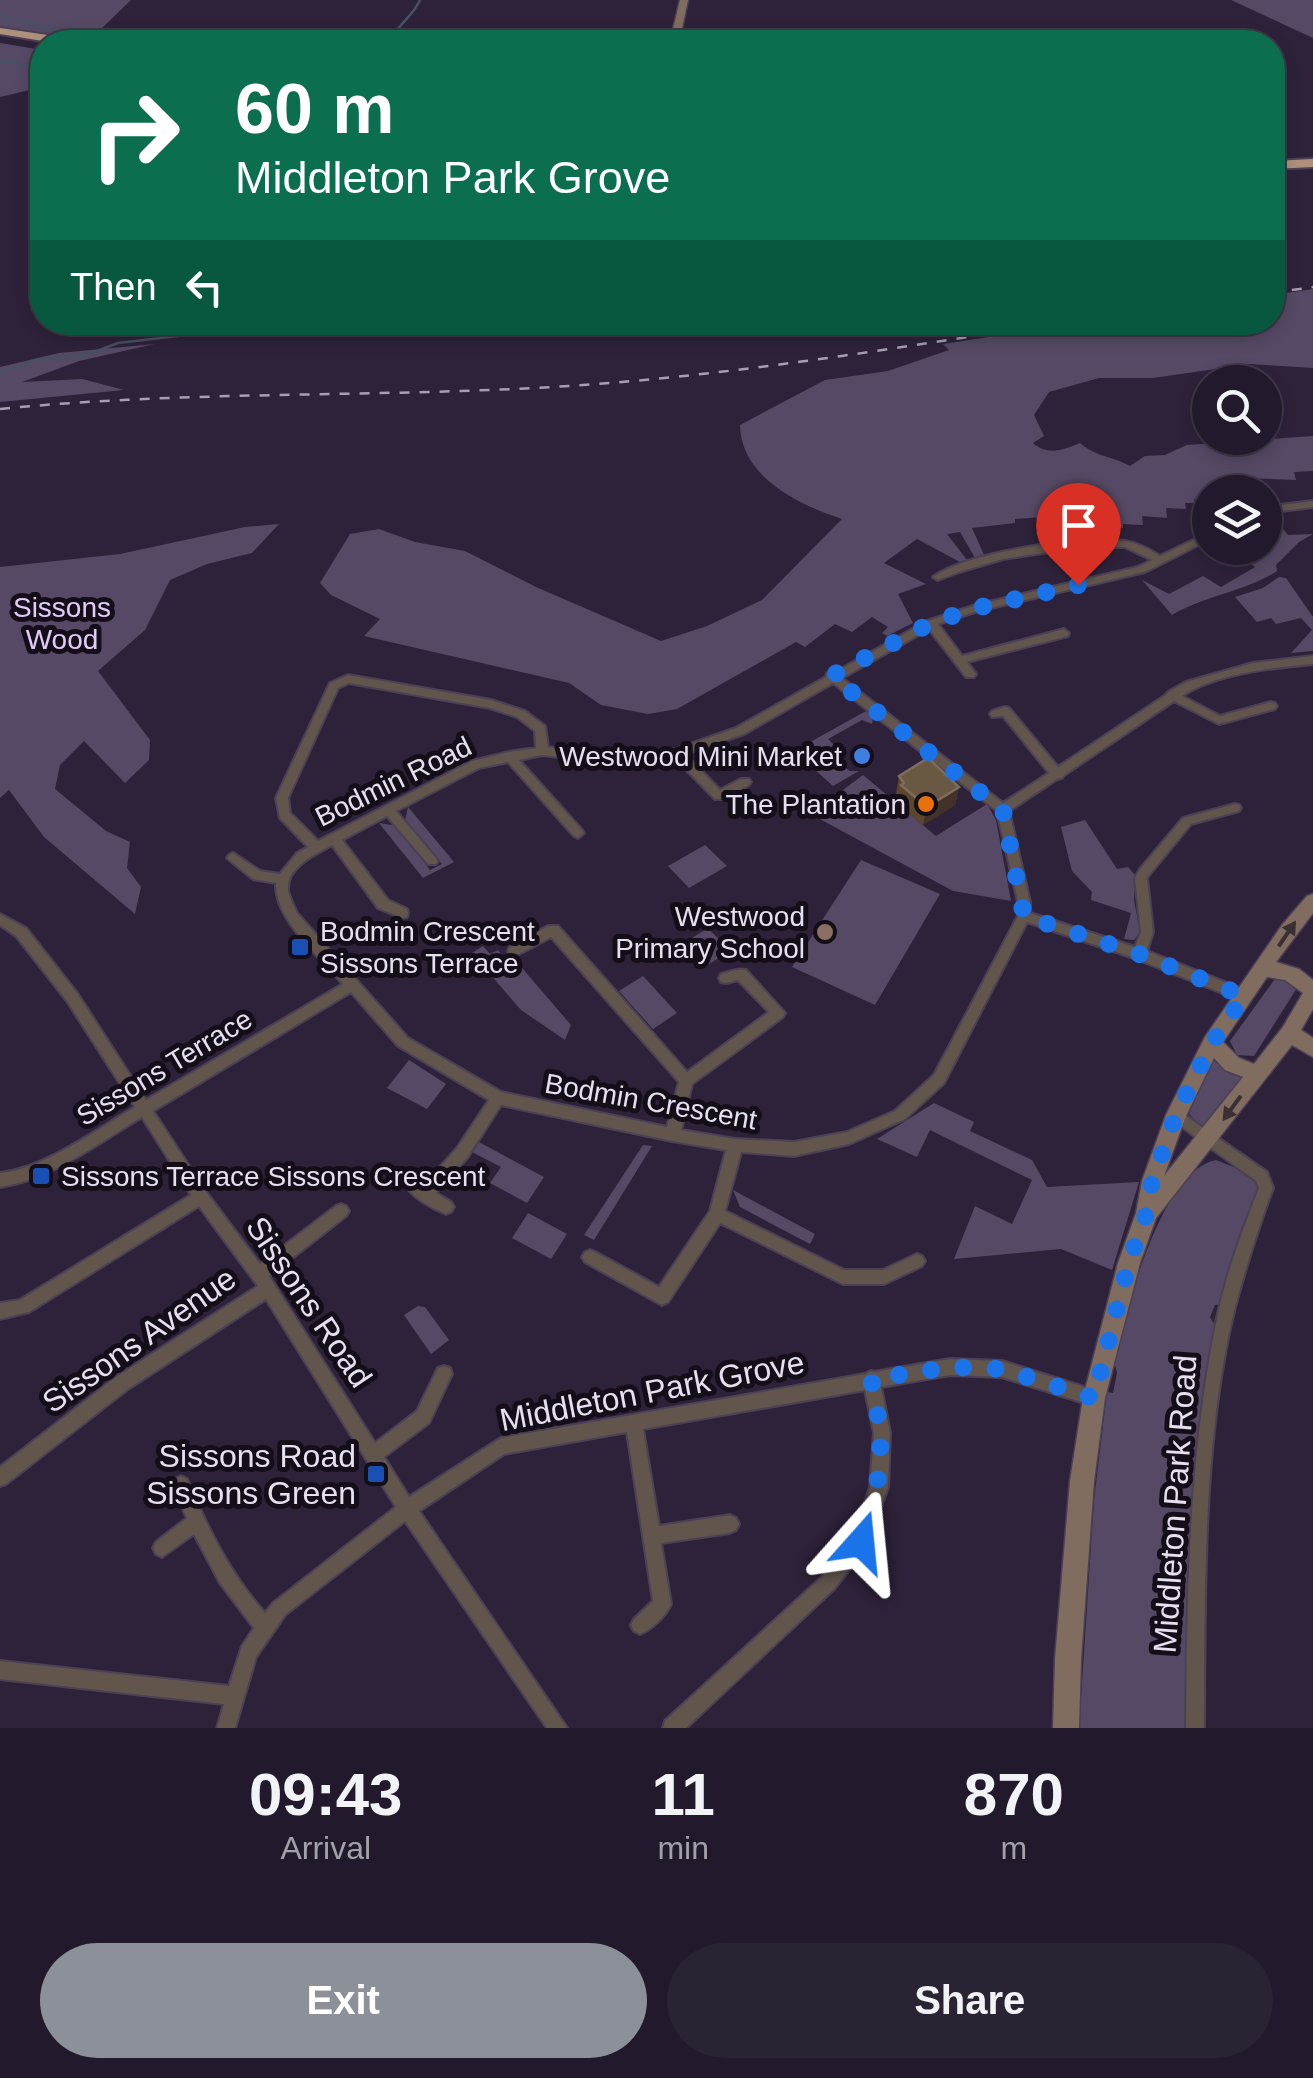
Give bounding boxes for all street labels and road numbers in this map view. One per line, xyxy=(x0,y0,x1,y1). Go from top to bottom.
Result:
street label: Bodmin Road xyxy=(310,730,476,833)
street label: Sissons Terrace xyxy=(71,1003,257,1132)
street label: Bodmin Crescent xyxy=(542,1068,760,1135)
street label: Sissons Road xyxy=(239,1210,379,1394)
street label: Sissons Avenue xyxy=(36,1260,242,1420)
street label: Middleton Park Grove xyxy=(497,1344,807,1438)
street label: Middleton Park Road xyxy=(1147,1354,1203,1654)

